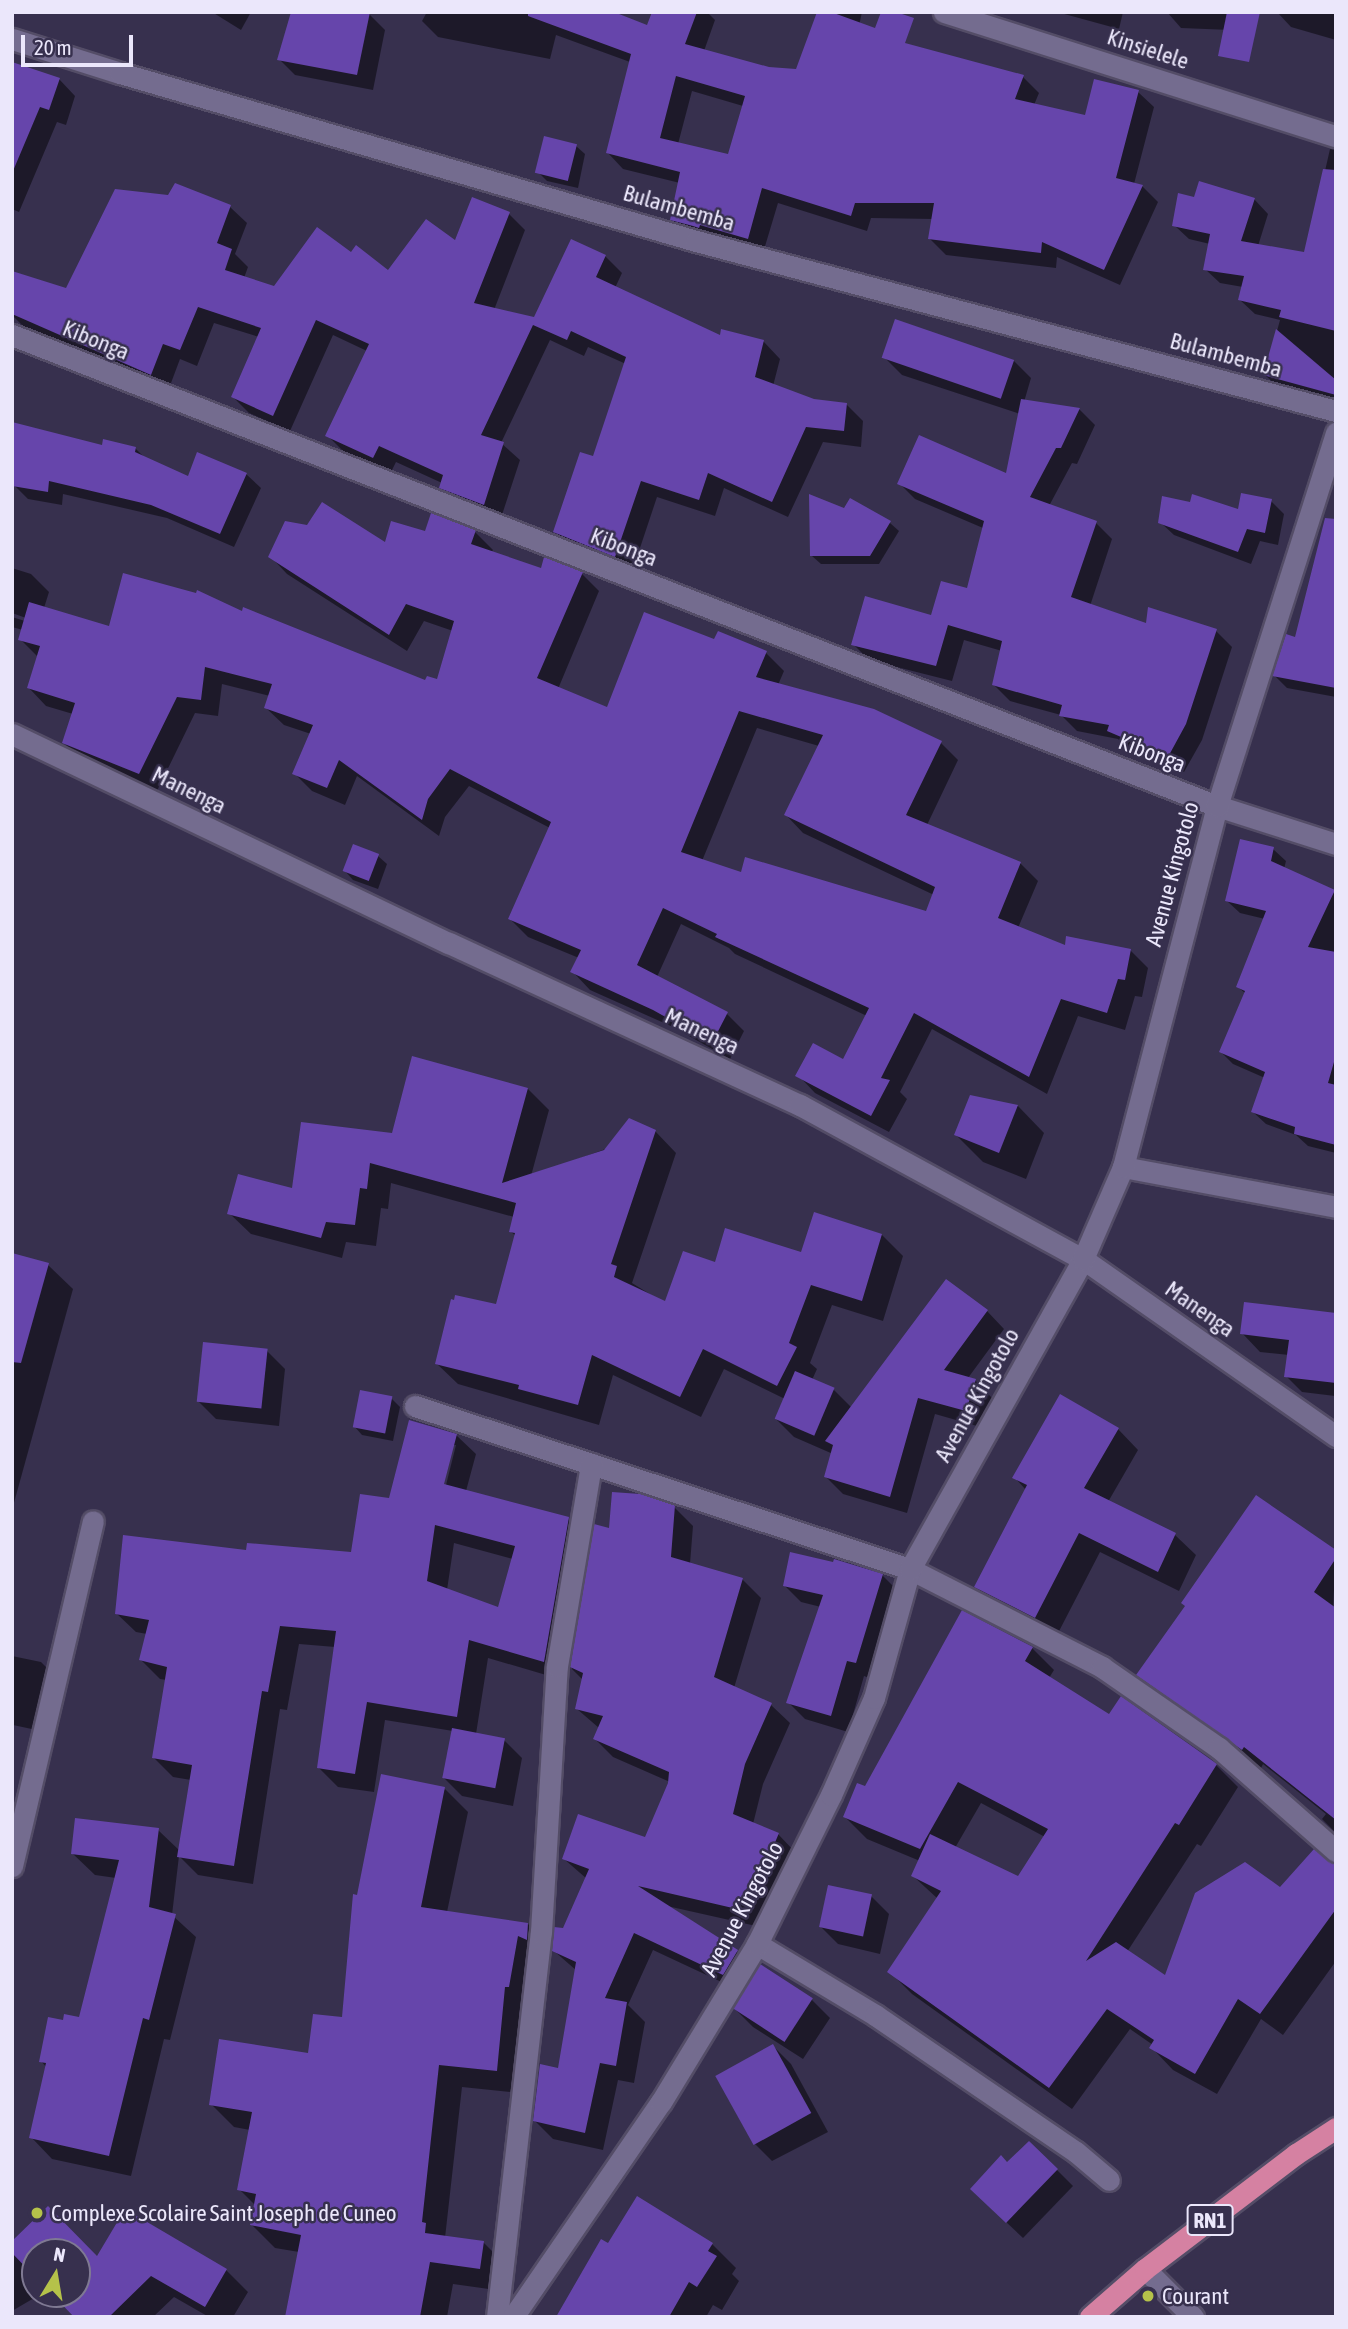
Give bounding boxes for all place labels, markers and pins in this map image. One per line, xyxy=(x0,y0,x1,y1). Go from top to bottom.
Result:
place label: Complexe Scolaire Saint Joseph de Cuneo xyxy=(51,2199,397,2227)
marker: Complexe Scolaire Saint Joseph de Cuneo xyxy=(29,2205,45,2221)
place label: Courant xyxy=(1162,2282,1229,2310)
marker: Courant xyxy=(1140,2288,1156,2304)

